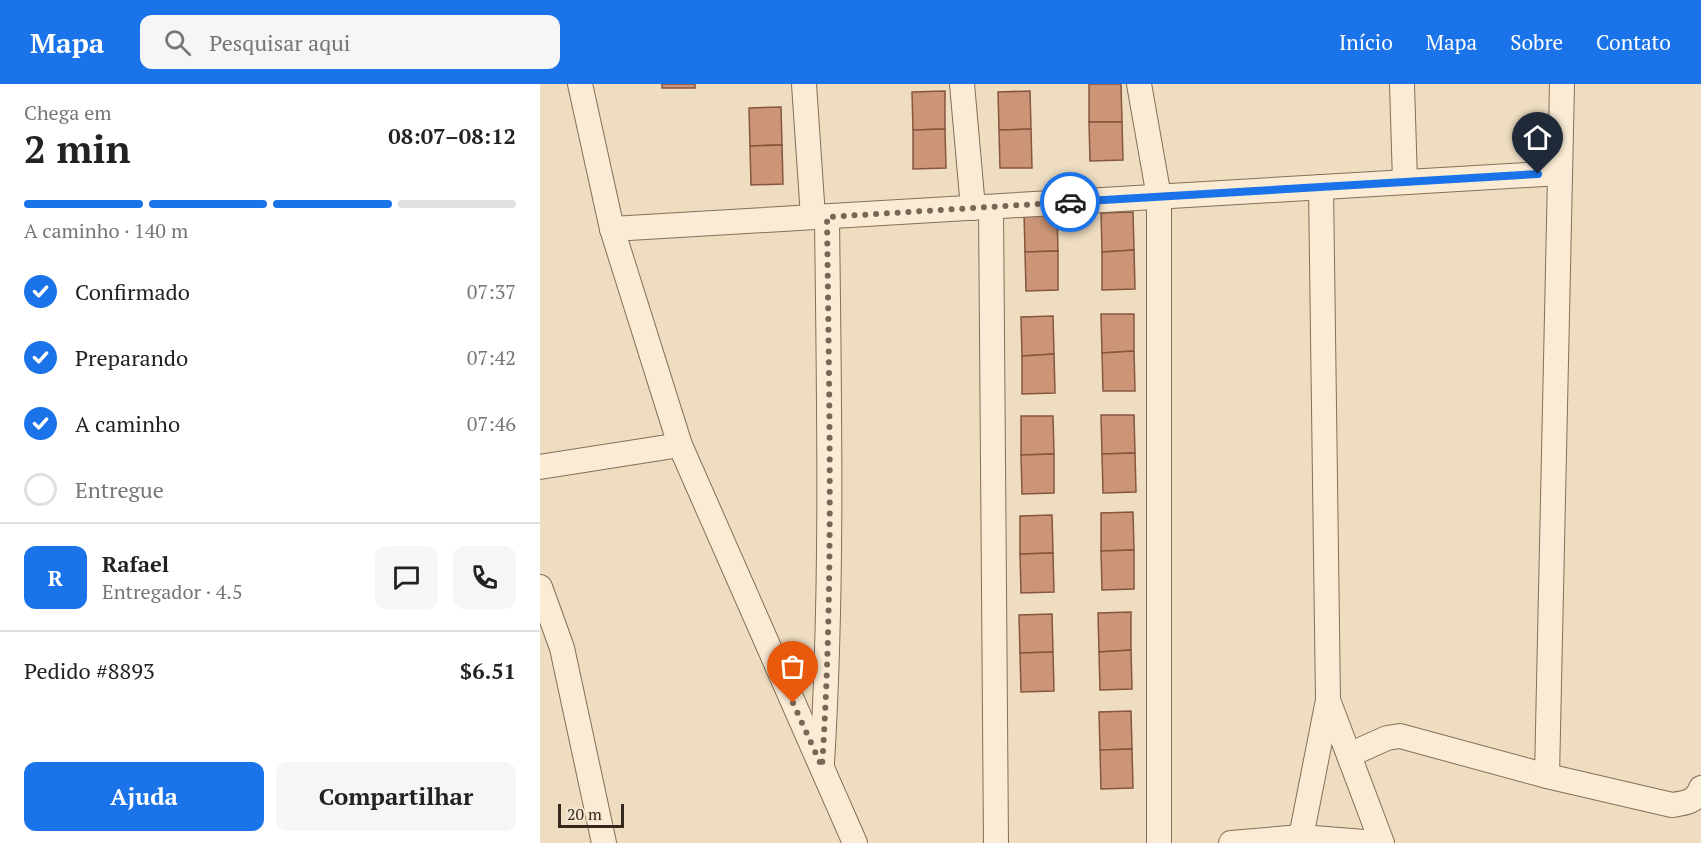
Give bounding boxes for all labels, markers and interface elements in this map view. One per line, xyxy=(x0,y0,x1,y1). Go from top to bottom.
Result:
search box xyxy=(140,15,560,69)
text: Mapa xyxy=(30,24,104,61)
icon: search xyxy=(161,26,194,59)
text: Pesquisar aqui xyxy=(209,28,351,57)
text: Início xyxy=(1339,28,1393,56)
text: Mapa xyxy=(1426,28,1477,56)
text: Sobre xyxy=(1510,28,1563,56)
text: Contato xyxy=(1596,28,1671,56)
text: Chega em xyxy=(24,99,111,126)
pin xyxy=(1512,112,1563,174)
text: 08:07–08:12 xyxy=(388,121,516,150)
icon: home xyxy=(1521,121,1554,154)
text: 2 min xyxy=(24,122,131,174)
courier xyxy=(1040,172,1100,232)
icon: car xyxy=(1054,186,1087,219)
text: A caminho · 140 m xyxy=(24,217,188,244)
icon: check xyxy=(24,275,57,308)
text: Confirmado xyxy=(75,277,190,306)
text: 07:37 xyxy=(467,278,516,305)
icon: check xyxy=(24,341,57,374)
text: Preparando xyxy=(75,343,188,372)
text: 07:42 xyxy=(467,344,516,371)
icon: check xyxy=(24,407,57,440)
text: A caminho xyxy=(75,409,180,438)
text: 07:46 xyxy=(467,410,516,437)
text: Entregue xyxy=(75,475,164,504)
button: chat xyxy=(375,546,438,609)
button: phone xyxy=(453,546,516,609)
text: Rafael xyxy=(102,549,169,578)
text: R xyxy=(48,563,63,592)
text: Entregador · 4.5 xyxy=(102,578,243,605)
pin xyxy=(767,641,818,703)
icon: bag xyxy=(776,650,809,683)
text: Pedido #8893 xyxy=(24,656,155,685)
text: $6.51 xyxy=(460,656,516,685)
button: Ajuda xyxy=(24,762,264,831)
button: Compartilhar xyxy=(276,762,516,831)
scale bar xyxy=(558,801,624,828)
text: 20 m xyxy=(567,803,602,825)

